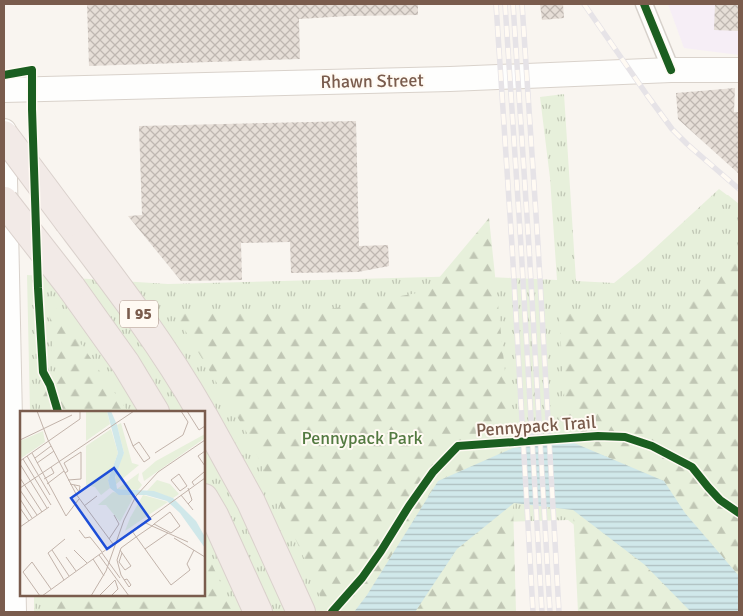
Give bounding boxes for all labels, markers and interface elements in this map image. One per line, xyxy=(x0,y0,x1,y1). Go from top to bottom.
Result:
street label: Rhawn Street xyxy=(320,69,424,93)
road number: I 95 xyxy=(120,300,158,328)
inset map xyxy=(20,411,205,596)
street label: Pennypack Trail xyxy=(475,411,597,441)
park label: Pennypack Park xyxy=(301,427,423,449)

